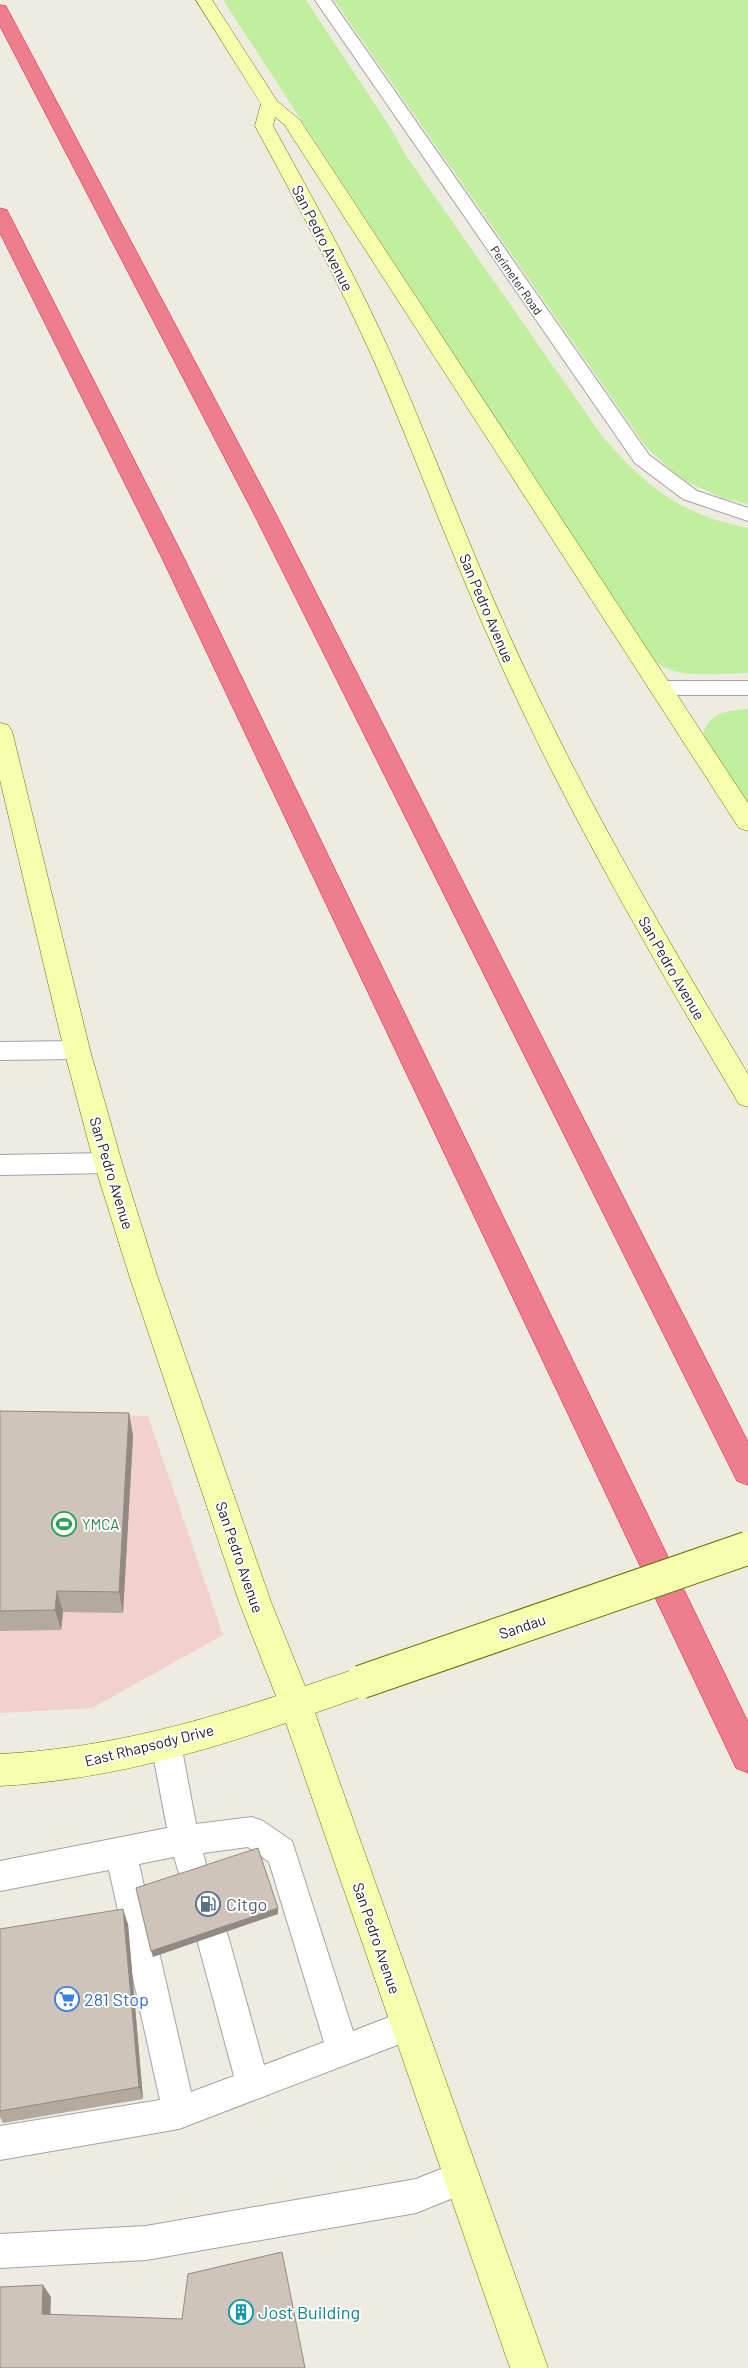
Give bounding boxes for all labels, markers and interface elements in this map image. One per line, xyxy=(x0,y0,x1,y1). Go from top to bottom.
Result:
street label: San Pedro Avenue xyxy=(289,182,357,294)
street label: Perimeter Road xyxy=(488,243,546,317)
street label: San Pedro Avenue xyxy=(456,551,518,665)
street label: San Pedro Avenue xyxy=(635,913,709,1023)
street label: San Pedro Avenue xyxy=(86,1115,138,1231)
street label: San Pedro Avenue xyxy=(213,1499,267,1615)
sports icon: YMCA xyxy=(51,1511,77,1537)
place label: YMCA xyxy=(82,1515,119,1533)
street label: Sandau xyxy=(496,1610,548,1642)
street label: East Rhapsody Drive xyxy=(83,1720,215,1770)
street label: San Pedro Avenue xyxy=(350,1880,404,1996)
fuel station icon: Citgo xyxy=(195,1891,221,1917)
place label: Citgo xyxy=(226,1893,267,1915)
supermarket icon: 281 Stop xyxy=(54,1986,80,2012)
place label: 281 Stop xyxy=(84,1988,149,2010)
building icon: Jost Building xyxy=(228,2299,254,2325)
place label: Jost Building xyxy=(258,2301,360,2323)

